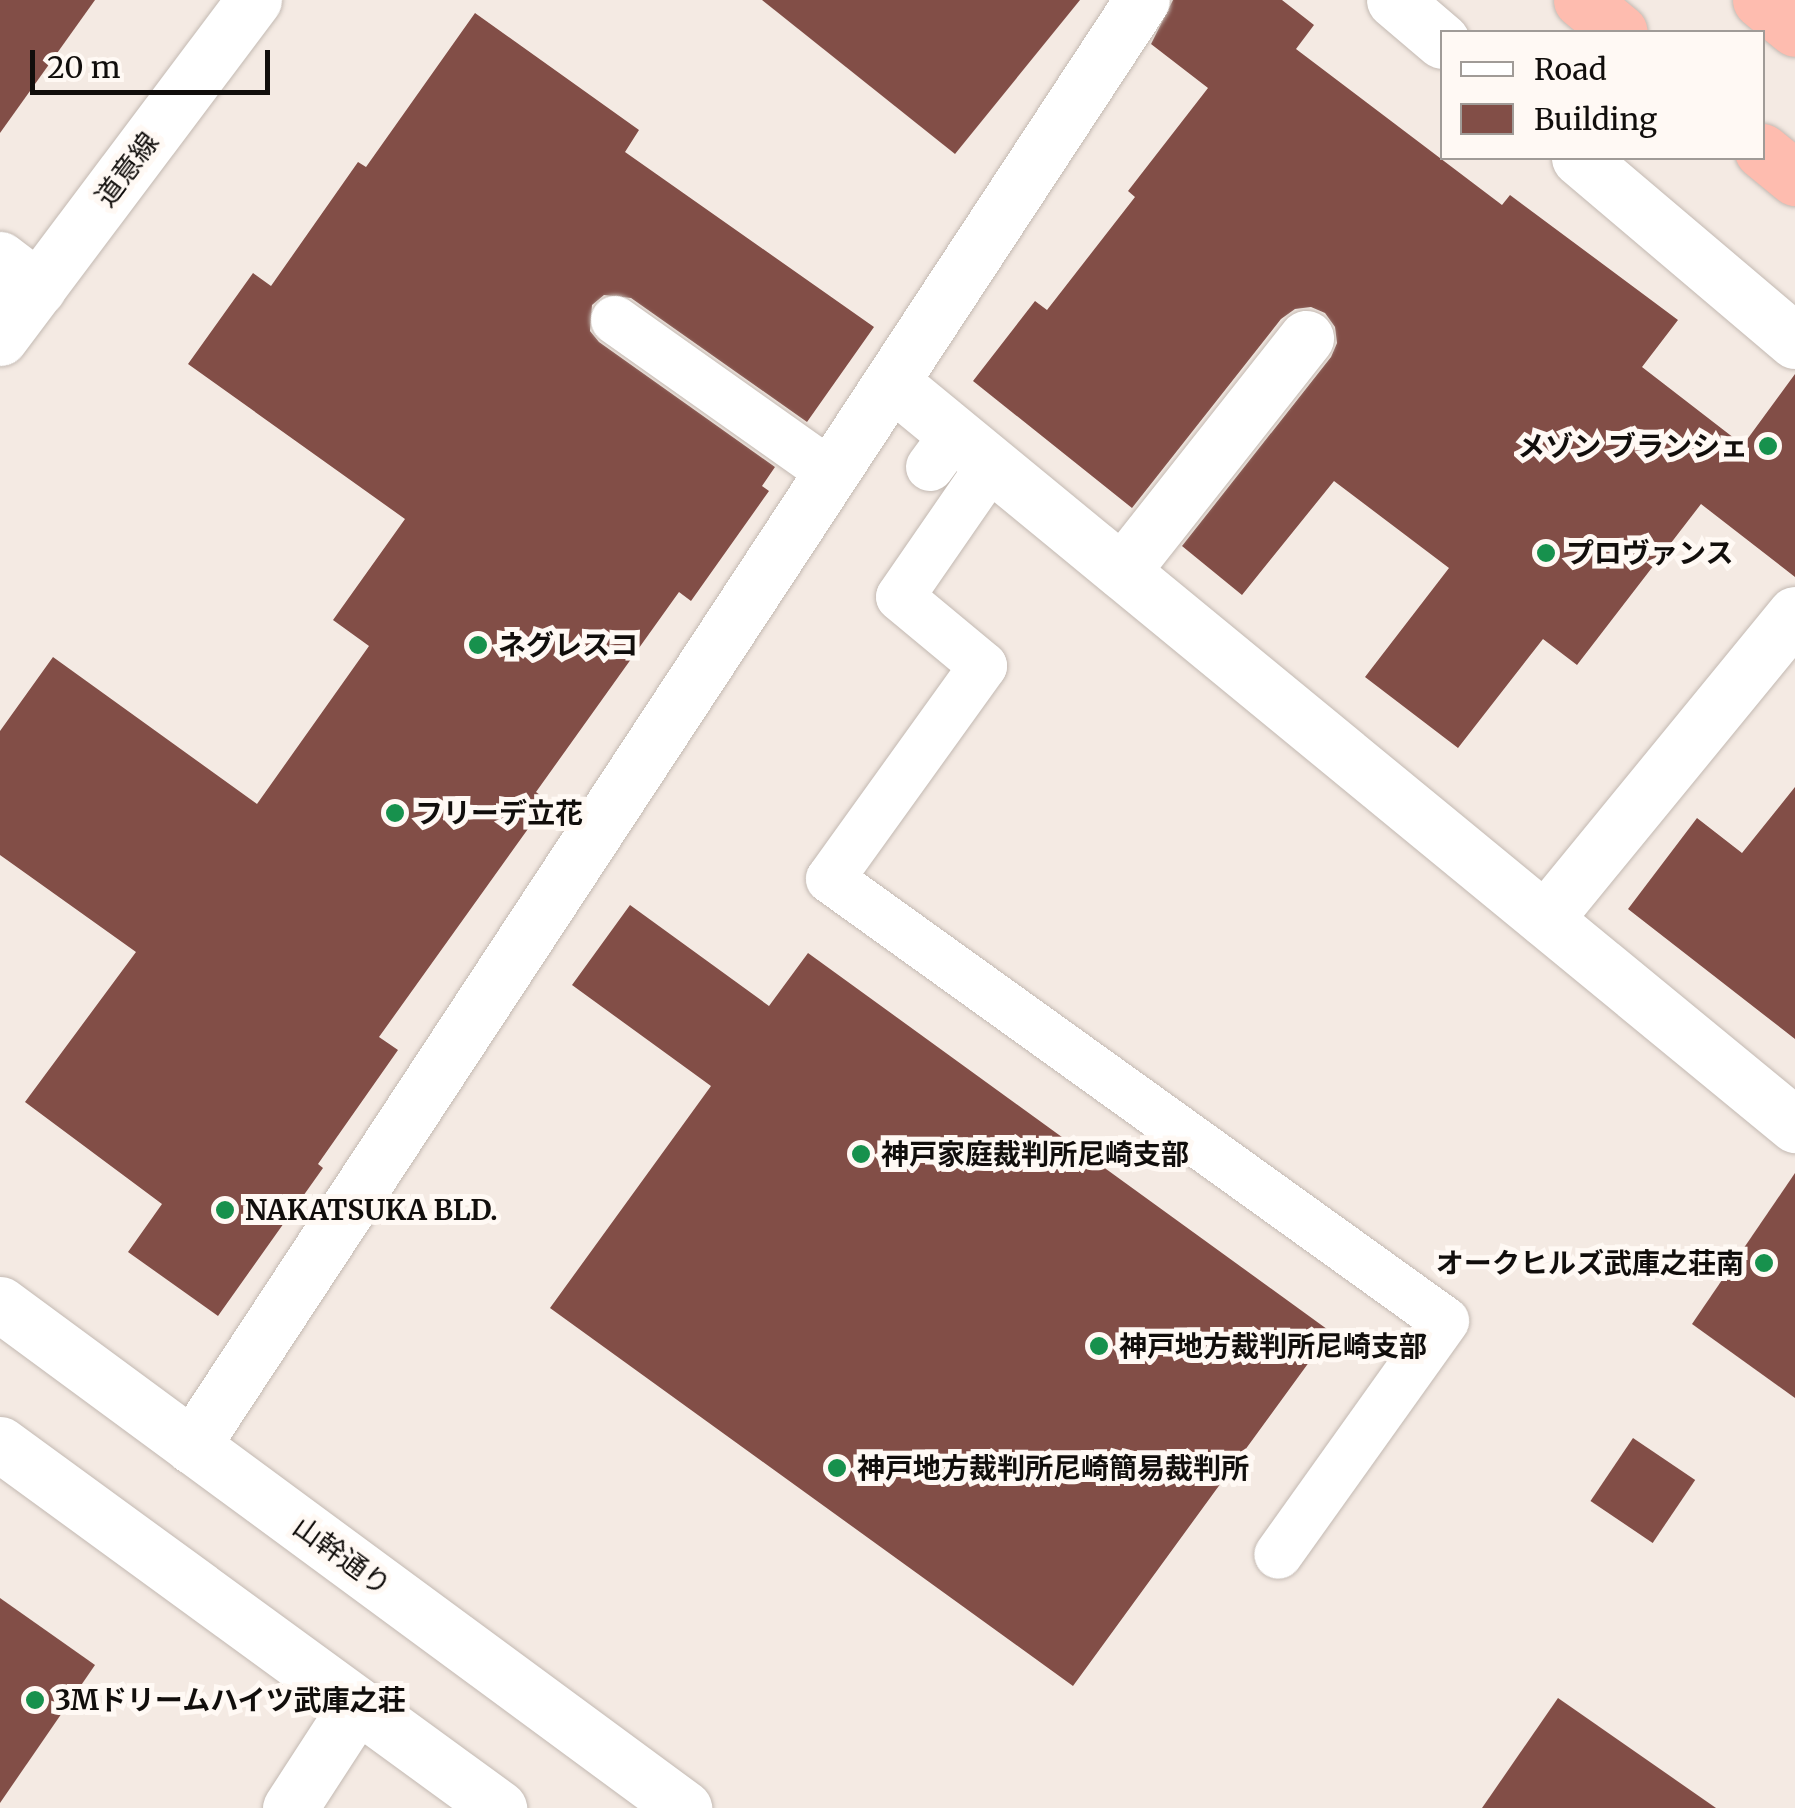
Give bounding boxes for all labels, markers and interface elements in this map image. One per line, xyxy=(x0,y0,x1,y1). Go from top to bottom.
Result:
scale bar xyxy=(35,30,275,92)
legend xyxy=(1440,30,1765,160)
text: 20 m xyxy=(47,48,120,86)
text: Road xyxy=(1534,50,1607,88)
text: Building xyxy=(1534,100,1657,138)
street label: 道意線 xyxy=(88,125,166,213)
place label: メゾン ブランシェ xyxy=(1517,429,1748,463)
marker: メゾン ブランシェ xyxy=(1757,435,1779,457)
place label: プロヴァンス xyxy=(1566,536,1734,570)
marker: プロヴァンス xyxy=(1535,542,1557,564)
place label: ネグレスコ xyxy=(498,628,638,662)
marker: ネグレスコ xyxy=(467,634,489,656)
place label: フリーデ立花 xyxy=(415,796,583,830)
marker: フリーデ立花 xyxy=(384,802,406,824)
place label: 神戸家庭裁判所尼崎支部 xyxy=(881,1137,1189,1171)
marker: 神戸家庭裁判所尼崎支部 xyxy=(850,1143,872,1165)
place label: NAKATSUKA BLD. xyxy=(245,1193,498,1227)
marker: NAKATSUKA BLD. xyxy=(214,1199,236,1221)
place label: オークヒルズ武庫之荘南 xyxy=(1436,1246,1744,1280)
marker: オークヒルズ武庫之荘南 xyxy=(1753,1252,1775,1274)
place label: 神戸地方裁判所尼崎支部 xyxy=(1119,1329,1427,1363)
marker: 神戸地方裁判所尼崎支部 xyxy=(1088,1335,1110,1357)
place label: 神戸地方裁判所尼崎簡易裁判所 xyxy=(857,1451,1249,1485)
marker: 神戸地方裁判所尼崎簡易裁判所 xyxy=(826,1457,848,1479)
street label: 山幹通り xyxy=(287,1509,397,1603)
place label: 3Mドリームハイツ武庫之荘 xyxy=(55,1683,407,1717)
marker: 3Mドリームハイツ武庫之荘 xyxy=(24,1689,46,1711)

